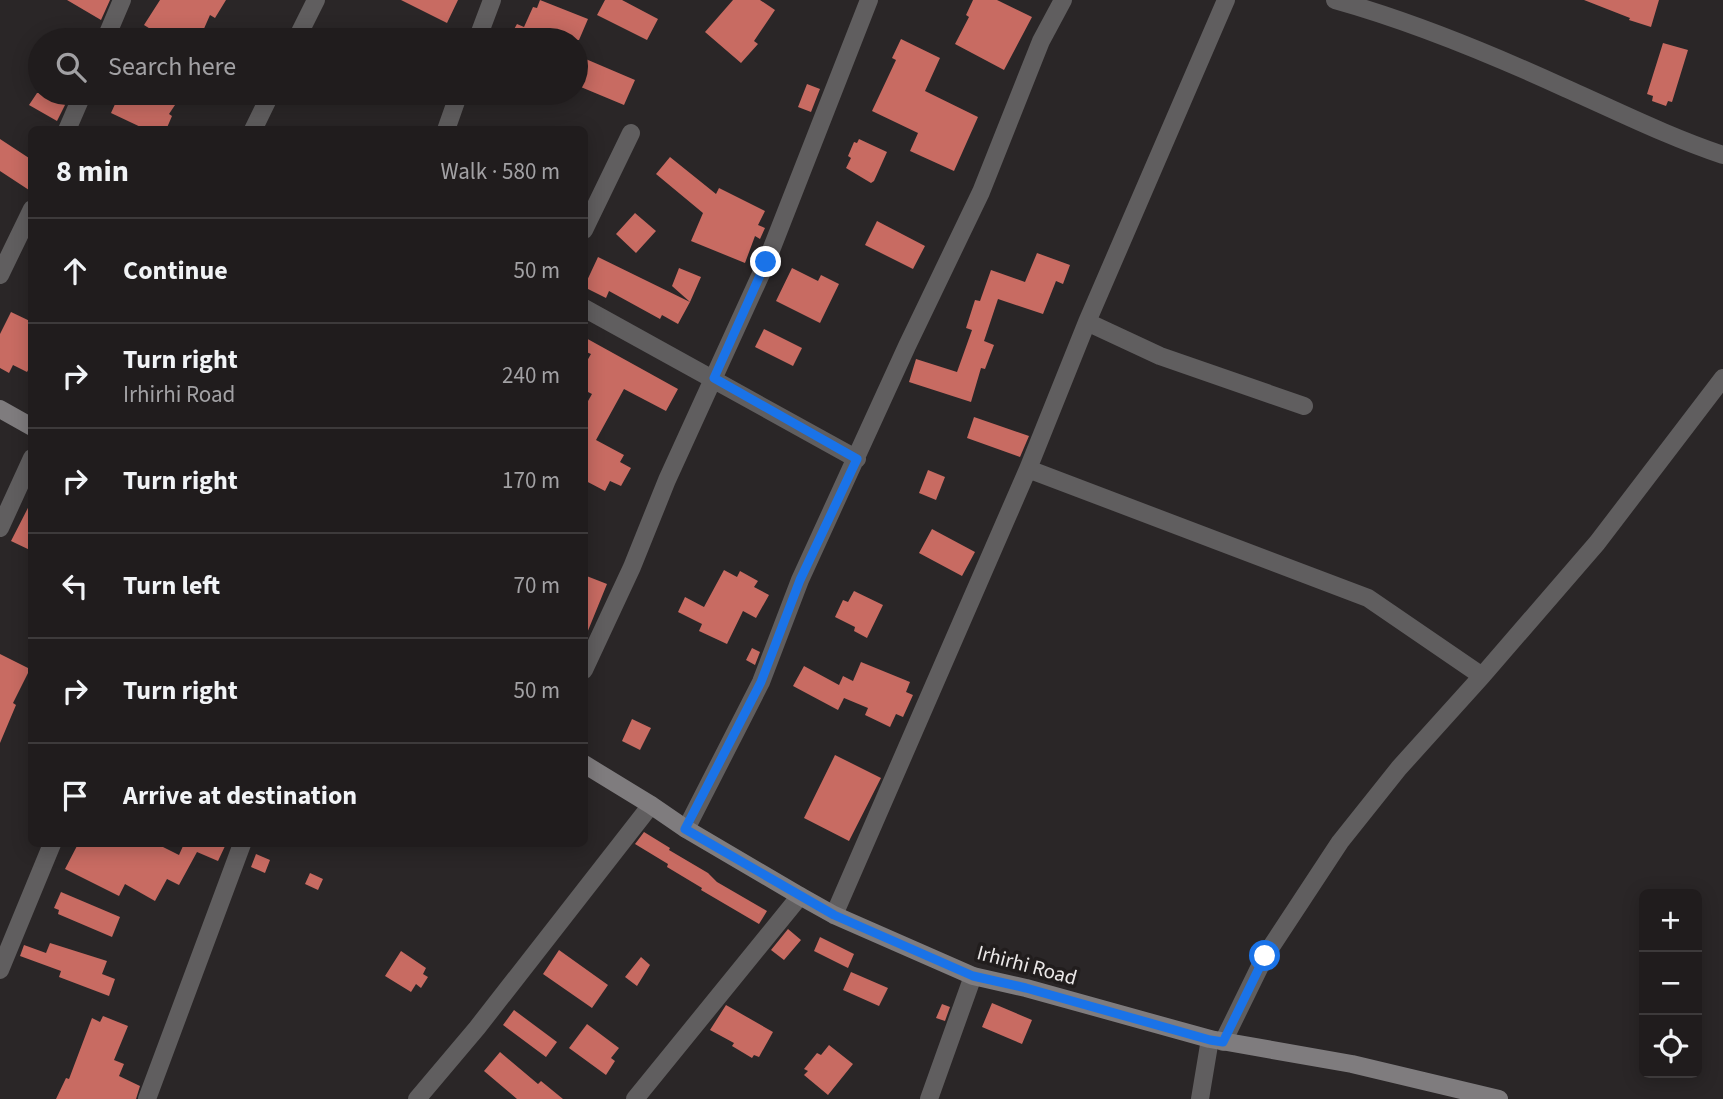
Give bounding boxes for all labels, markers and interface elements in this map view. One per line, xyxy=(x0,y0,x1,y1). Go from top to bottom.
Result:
search box xyxy=(28,28,588,105)
icon: search xyxy=(52,48,90,86)
text: Search here xyxy=(108,48,236,85)
text: 8 min xyxy=(56,150,129,193)
text: Walk · 580 m xyxy=(441,155,560,188)
route end xyxy=(750,246,781,277)
icon: ahead xyxy=(56,252,94,290)
text: Continue xyxy=(123,252,228,289)
text: 50 m xyxy=(513,254,560,287)
text: Turn right xyxy=(123,341,238,378)
icon: right xyxy=(56,357,94,395)
text: 240 m xyxy=(502,359,560,392)
text: Irhirhi Road xyxy=(123,378,235,411)
icon: right xyxy=(56,462,94,500)
text: Turn right xyxy=(123,462,238,499)
text: 170 m xyxy=(502,464,560,497)
icon: left xyxy=(56,567,94,605)
text: Turn left xyxy=(123,567,220,604)
text: 70 m xyxy=(513,569,560,602)
icon: right xyxy=(56,672,94,710)
text: Turn right xyxy=(123,672,238,709)
text: 50 m xyxy=(513,674,560,707)
icon: arrive xyxy=(56,777,94,815)
text: Arrive at destination xyxy=(123,777,357,814)
map controls xyxy=(1639,889,1702,1078)
button: + xyxy=(1639,889,1702,952)
street label: Irhirhi Road xyxy=(974,937,1080,993)
route start xyxy=(1249,940,1280,971)
button: − xyxy=(1639,952,1702,1015)
button: locate xyxy=(1639,1015,1702,1078)

